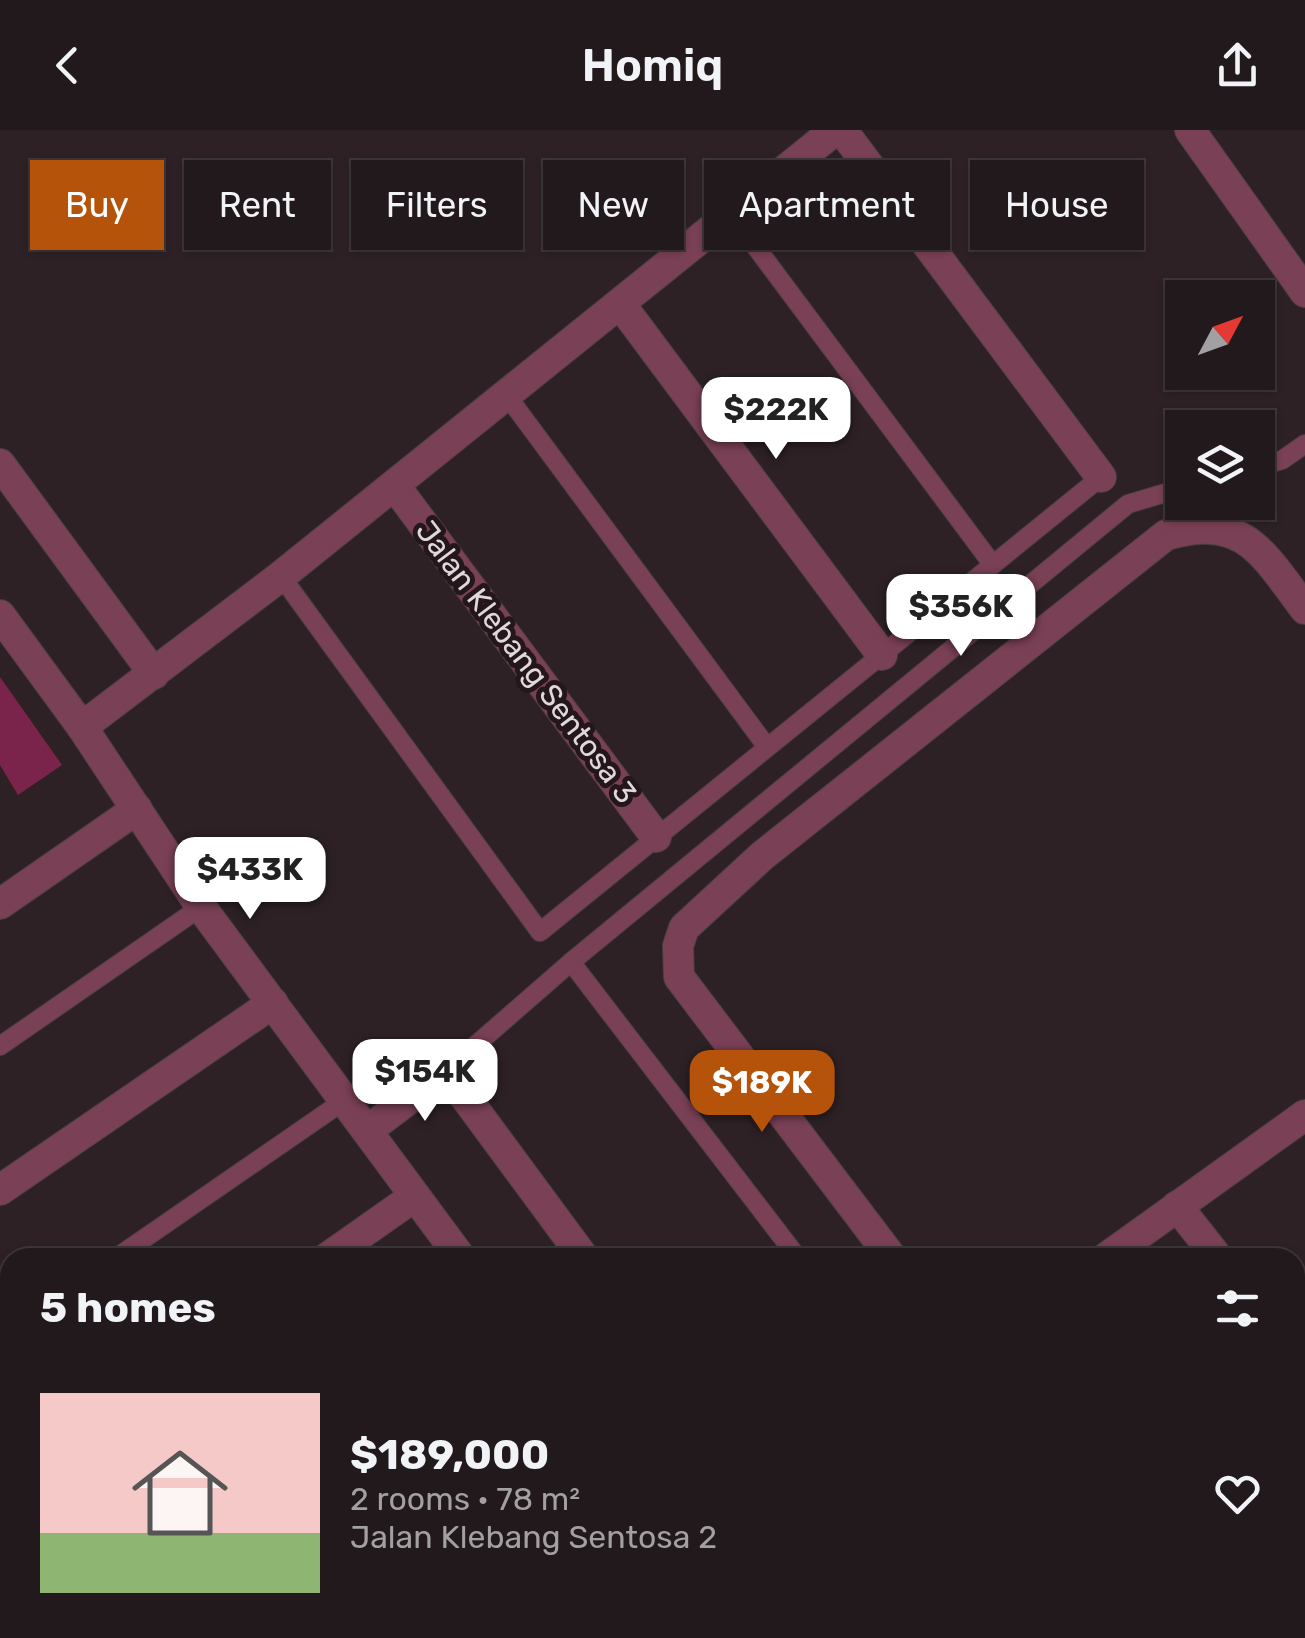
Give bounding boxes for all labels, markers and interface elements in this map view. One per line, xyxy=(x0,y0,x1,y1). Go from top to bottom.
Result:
icon: back xyxy=(40,38,95,93)
icon: share xyxy=(1210,38,1265,93)
text: Homiq xyxy=(582,39,723,92)
chip: Buy xyxy=(30,160,164,250)
chip: Rent xyxy=(184,160,331,250)
chip: Filters xyxy=(351,160,523,250)
chip: New xyxy=(543,160,684,250)
chip: Apartment xyxy=(704,160,950,250)
chip: House xyxy=(970,160,1144,250)
north arrow xyxy=(1165,280,1275,390)
map controls xyxy=(1165,280,1275,520)
pin: $222K xyxy=(706,377,846,462)
text: $222K xyxy=(724,390,829,428)
button: layers xyxy=(1165,410,1275,520)
street label: Jalan Klebang Sentosa 3 xyxy=(408,514,644,810)
pin: $356K xyxy=(891,574,1031,659)
text: $356K xyxy=(908,587,1014,625)
pin: $433K xyxy=(180,837,320,922)
text: $433K xyxy=(197,850,303,888)
pin: $154K xyxy=(355,1039,495,1124)
pin: $189K xyxy=(692,1050,832,1135)
text: $154K xyxy=(374,1052,476,1090)
text: $189K xyxy=(712,1063,812,1101)
icon: filters xyxy=(1210,1281,1265,1336)
text: 5 homes xyxy=(40,1283,216,1333)
text: $189,000 xyxy=(350,1430,549,1480)
icon: home xyxy=(120,1433,240,1553)
icon: heart xyxy=(1210,1466,1265,1521)
text: 2 rooms · 78 m² xyxy=(350,1480,580,1518)
text: Jalan Klebang Sentosa 2 xyxy=(350,1518,717,1556)

